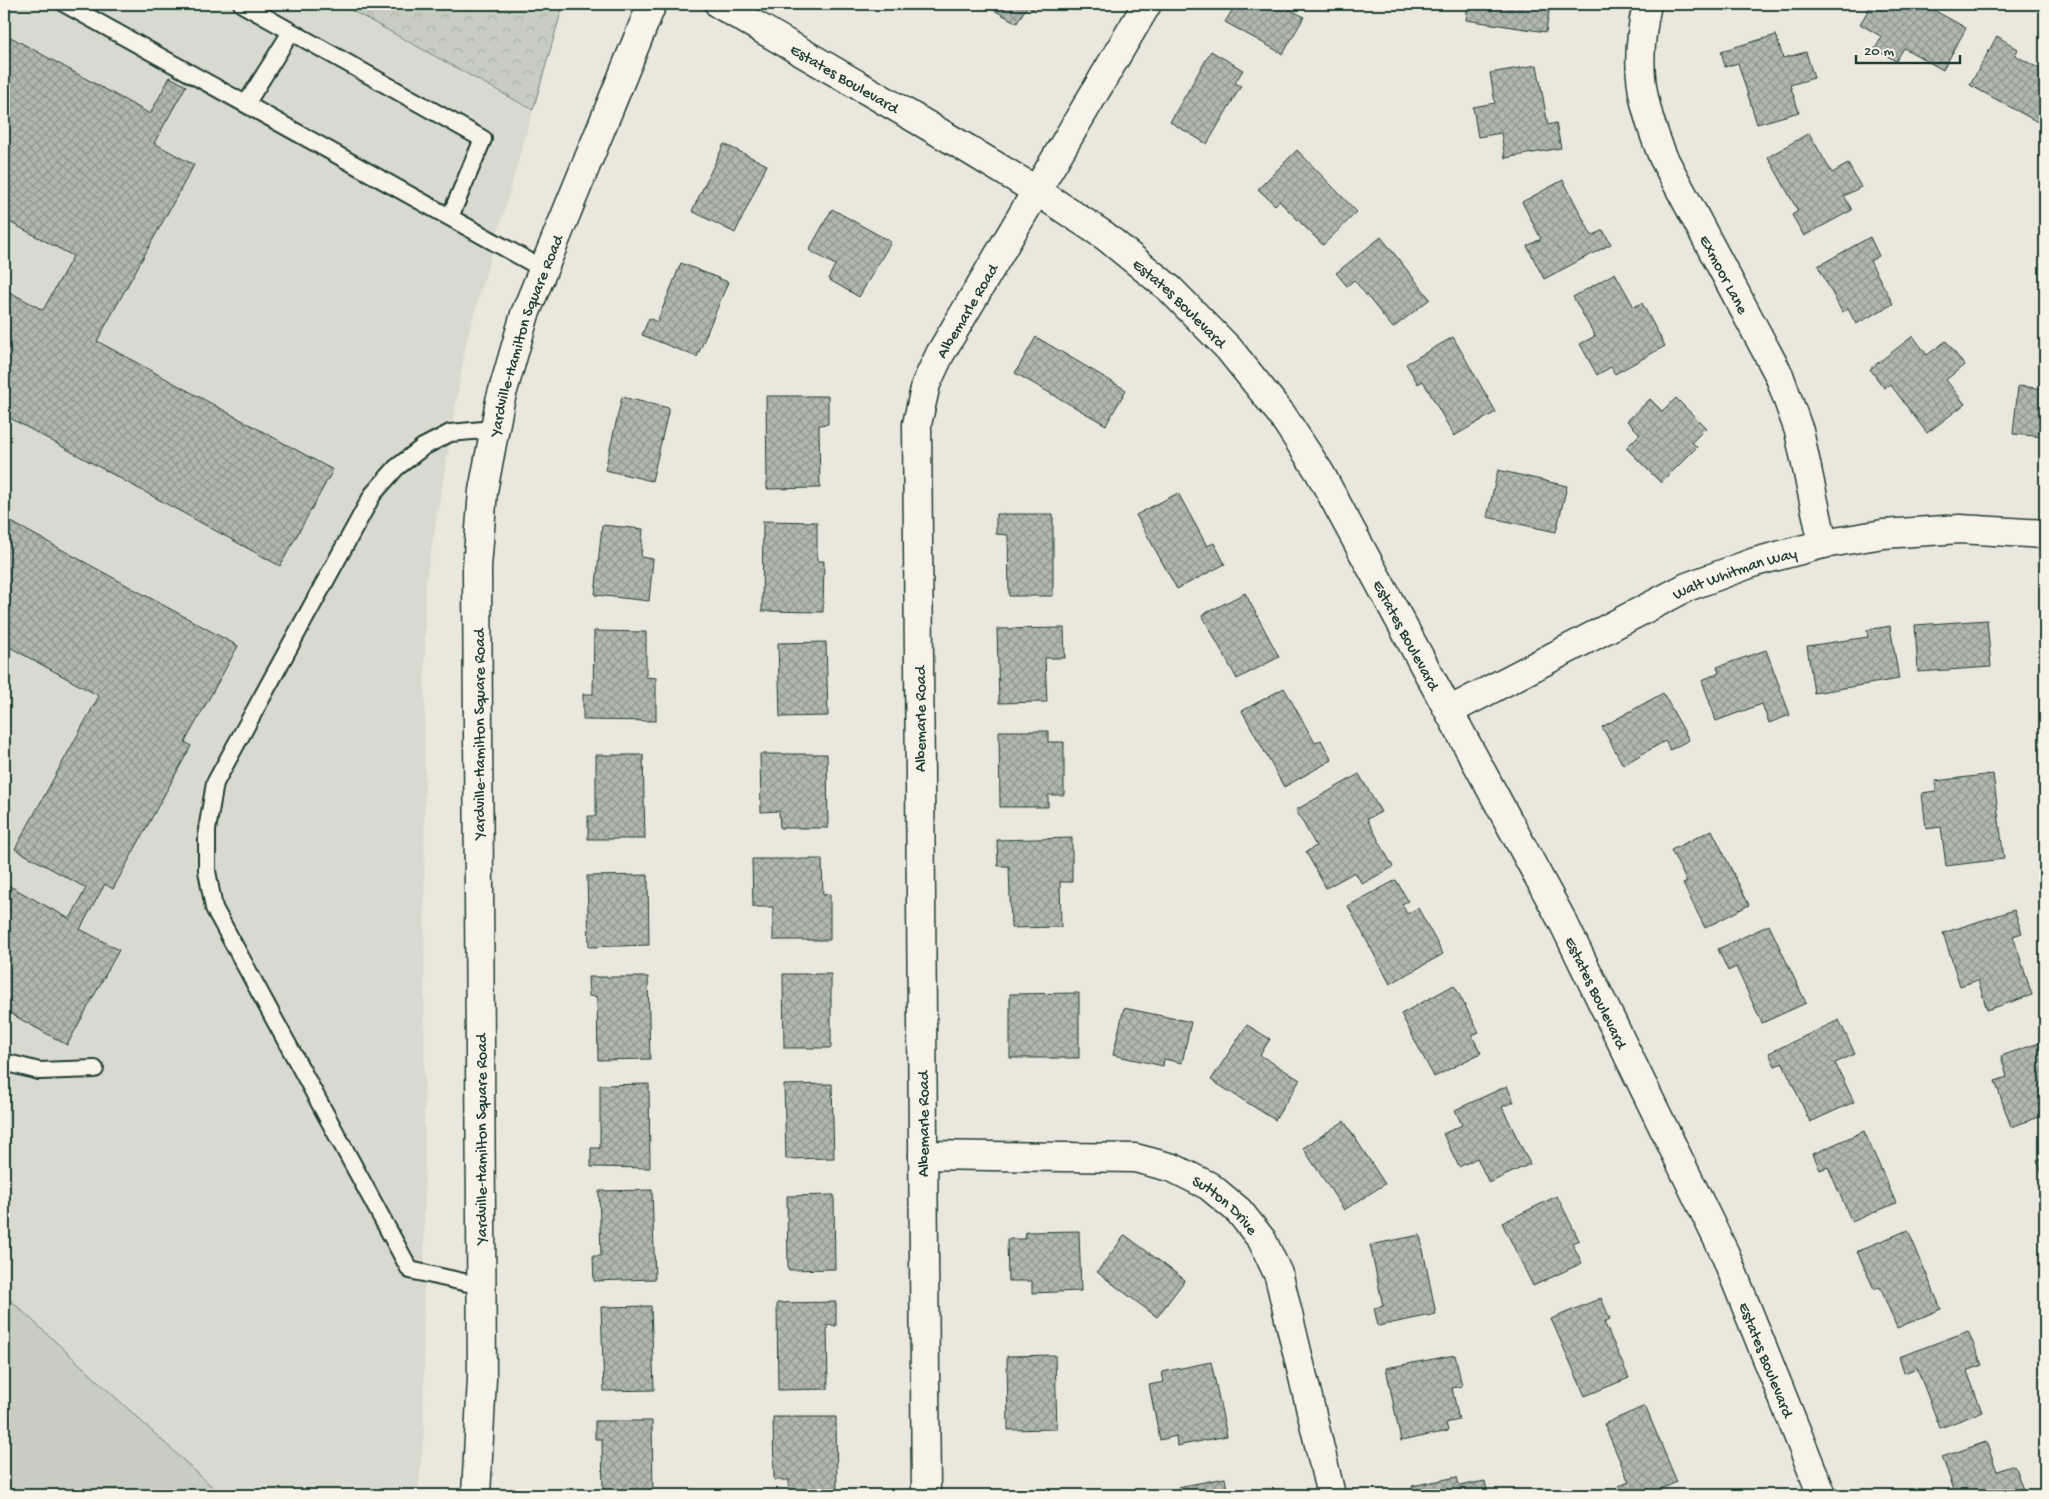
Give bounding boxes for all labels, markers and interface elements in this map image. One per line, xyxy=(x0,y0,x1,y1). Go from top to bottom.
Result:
scale bar xyxy=(1856,32,1960,64)
street label: Estates Boulevard xyxy=(786,41,903,120)
text: 20 m xyxy=(1864,43,1894,61)
street label: Yardville-Hamilton Square Road xyxy=(487,232,570,440)
street label: Exmoor Lane xyxy=(1693,233,1751,319)
street label: Estates Boulevard xyxy=(1127,256,1230,355)
street label: Albemarle Road xyxy=(934,260,1005,363)
street label: Walt Whitman Way xyxy=(1670,545,1800,606)
street label: Estates Boulevard xyxy=(1367,578,1443,696)
street label: Yardville-Hamilton Square Road xyxy=(472,627,491,841)
street label: Albemarle Road xyxy=(913,664,932,772)
street label: Estates Boulevard xyxy=(1559,934,1630,1054)
street label: Yardville-Hamilton Square Road xyxy=(474,1032,493,1246)
street label: Albemarle Road xyxy=(916,1069,935,1177)
street label: Sutton Drive xyxy=(1188,1173,1261,1241)
street label: Estates Boulevard xyxy=(1732,1300,1796,1423)

